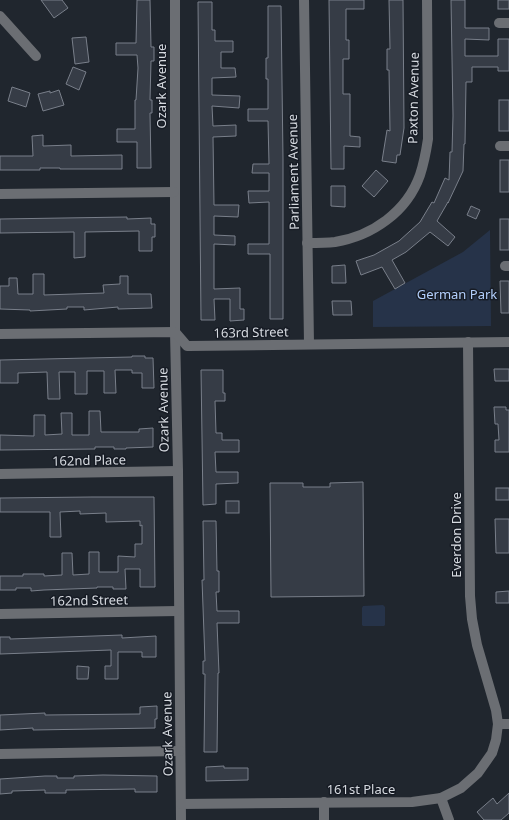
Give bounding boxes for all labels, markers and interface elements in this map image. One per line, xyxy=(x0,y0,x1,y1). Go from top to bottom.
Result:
street label: Ozark Avenue xyxy=(152,44,170,128)
street label: Paxton Avenue xyxy=(403,52,423,144)
street label: Parliament Avenue xyxy=(283,114,303,230)
park label: German Park xyxy=(417,285,497,303)
street label: 163rd Street xyxy=(213,322,289,342)
street label: Ozark Avenue xyxy=(153,367,173,453)
street label: 162nd Place xyxy=(52,450,126,470)
street label: Everdon Drive xyxy=(447,492,465,578)
street label: 162nd Street xyxy=(50,590,128,610)
street label: Ozark Avenue xyxy=(157,691,177,777)
street label: 161st Place xyxy=(327,780,395,798)

